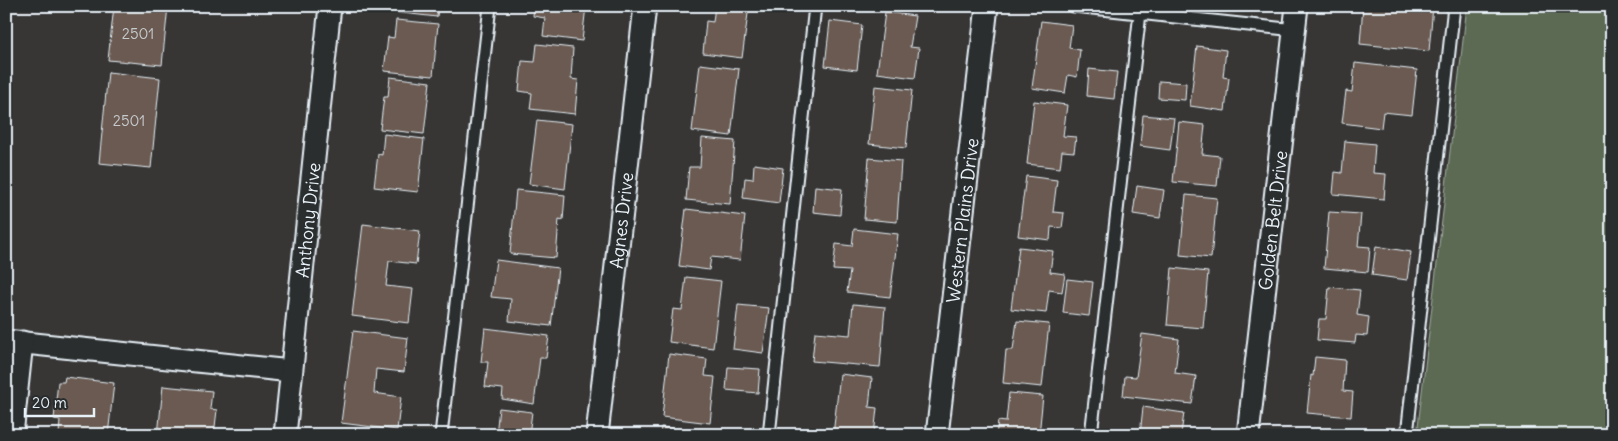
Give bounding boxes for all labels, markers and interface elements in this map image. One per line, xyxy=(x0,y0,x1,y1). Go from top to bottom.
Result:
house number: 2501 xyxy=(122,24,154,43)
house number: 2501 xyxy=(113,111,145,130)
street label: Western Plains Drive xyxy=(941,137,983,304)
street label: Golden Belt Drive xyxy=(1253,149,1292,292)
street label: Anthony Drive xyxy=(290,161,325,279)
street label: Agnes Drive xyxy=(604,171,638,270)
scale bar xyxy=(25,386,94,418)
text: 20 m xyxy=(32,393,67,412)

